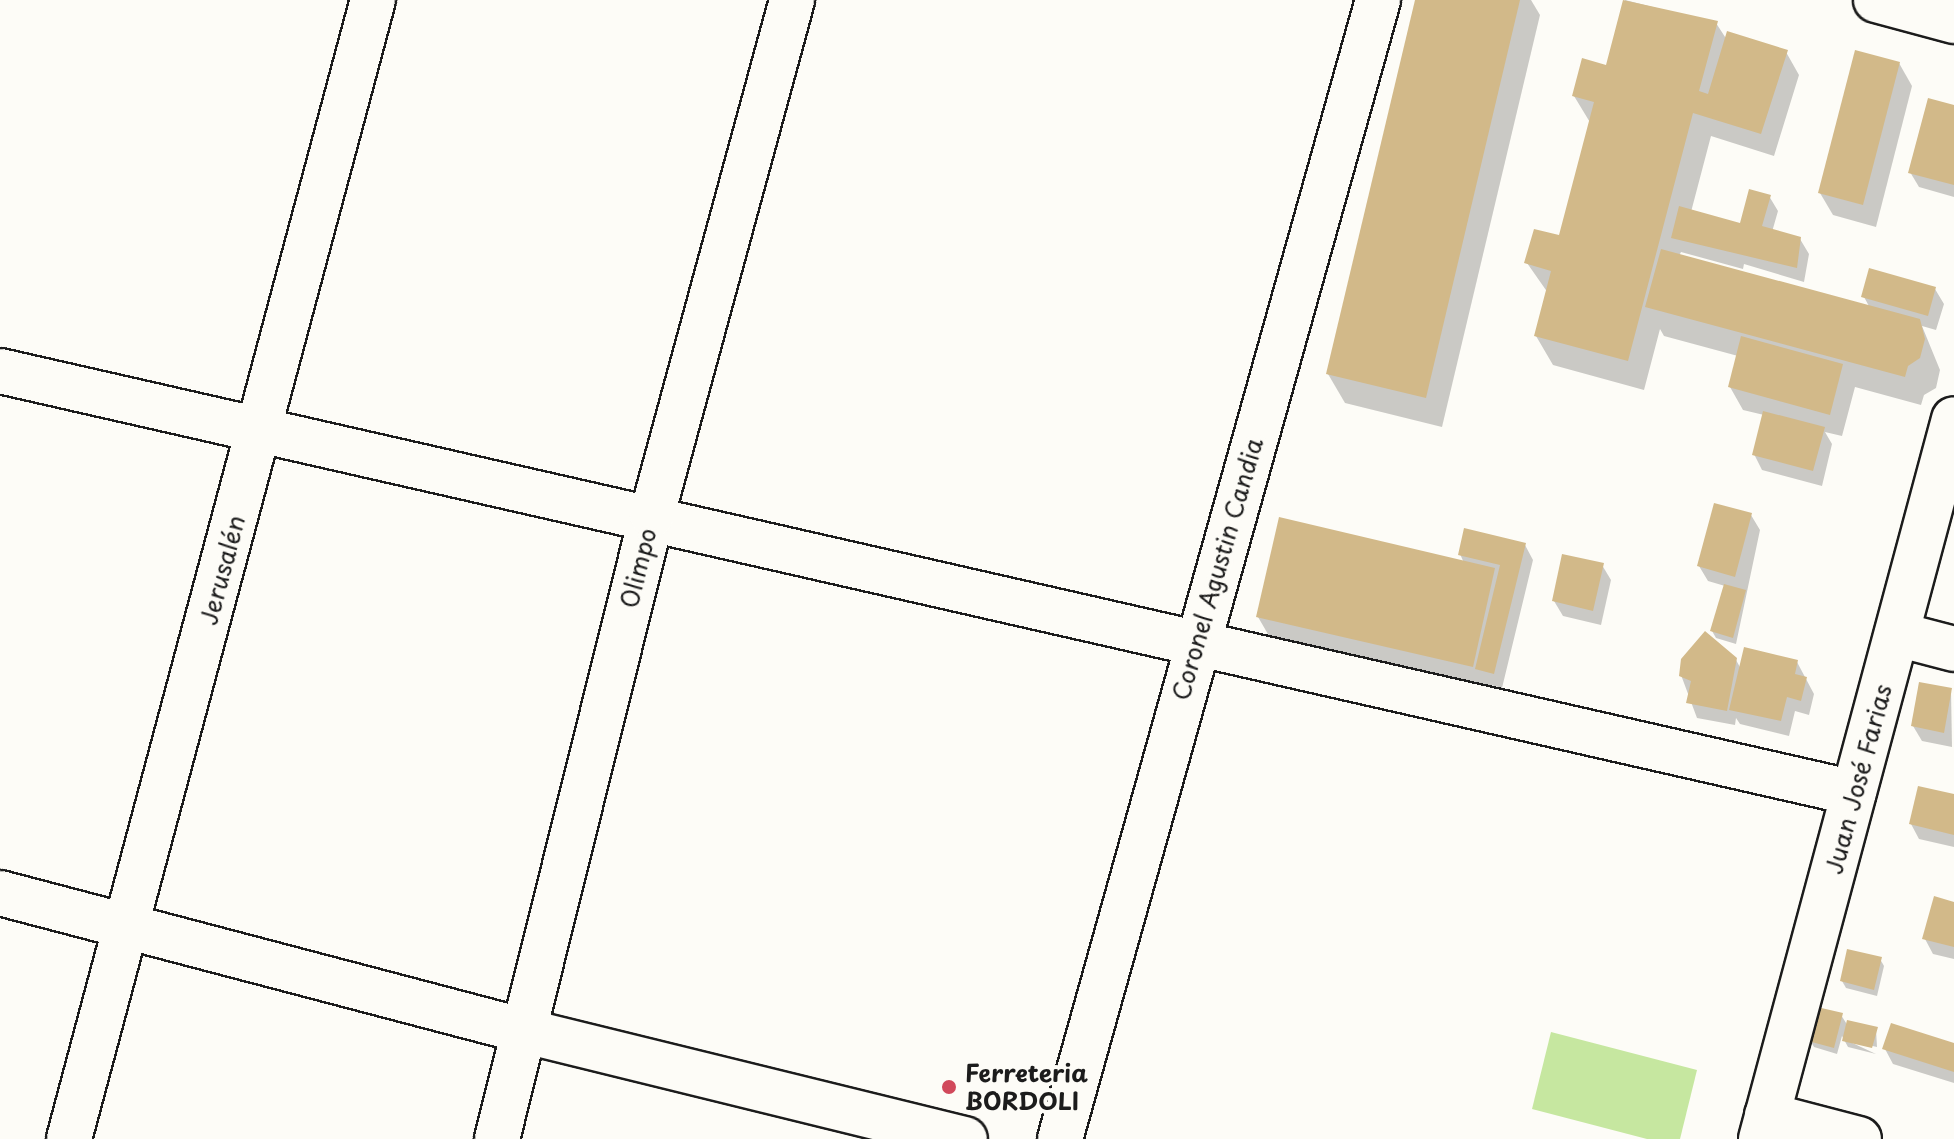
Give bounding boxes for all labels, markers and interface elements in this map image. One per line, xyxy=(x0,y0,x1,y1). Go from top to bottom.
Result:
street label: Coronel Agustin Candia xyxy=(1165,434,1269,704)
street label: Jerusalén xyxy=(194,512,250,628)
street label: Olimpo xyxy=(614,525,662,611)
street label: Juan José Farias xyxy=(1819,681,1897,877)
place label: Ferreteria BORDOLI xyxy=(965,1059,1088,1115)
marker: Ferreteria BORDOLI xyxy=(940,1078,958,1096)

